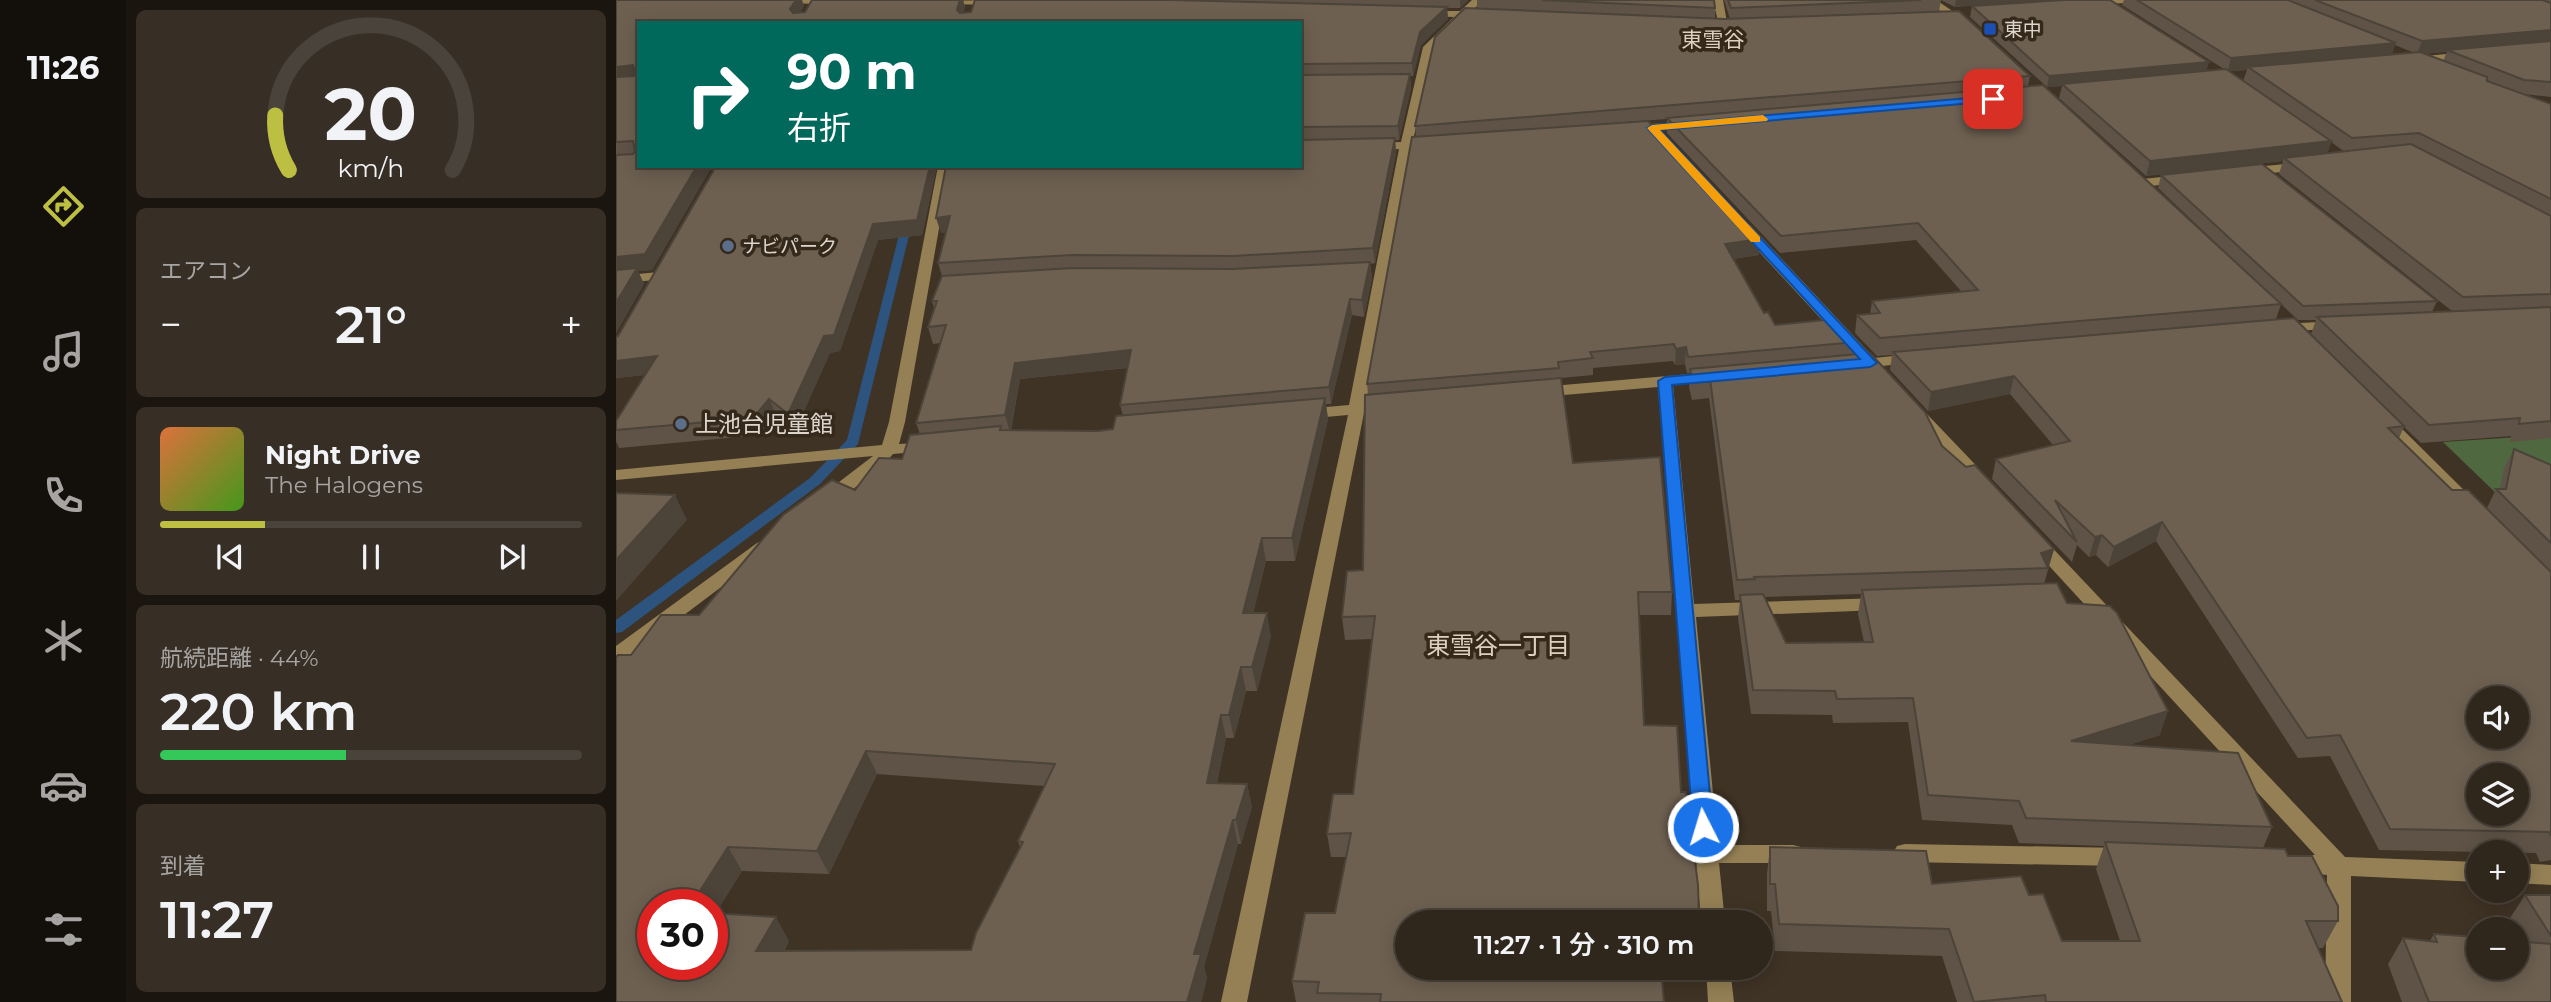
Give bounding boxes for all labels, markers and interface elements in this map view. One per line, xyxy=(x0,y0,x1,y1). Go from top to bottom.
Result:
place label: 東中 xyxy=(2004,18,2042,41)
marker: 東中 xyxy=(1982,21,1998,37)
district label: 東雪谷 xyxy=(1682,27,1745,52)
text: 90 m xyxy=(787,42,917,101)
text: 11:26 xyxy=(27,48,99,87)
icon: right xyxy=(672,49,763,140)
pin xyxy=(1963,69,2023,129)
text: 20 xyxy=(325,71,417,159)
icon: arrive xyxy=(1974,80,2012,118)
text: 右折 xyxy=(787,108,851,147)
text: km/h xyxy=(338,153,404,183)
icon: directions xyxy=(39,182,88,231)
place label: ナビパーク xyxy=(742,235,837,258)
marker: ナビパーク xyxy=(720,238,736,254)
text: エアコン xyxy=(160,257,252,285)
text: 21° xyxy=(335,293,407,356)
text: − xyxy=(160,301,182,348)
text: + xyxy=(560,301,582,348)
icon: music xyxy=(39,327,88,376)
place label: 上池台児童館 xyxy=(695,410,833,438)
marker: 上池台児童館 xyxy=(673,416,689,432)
text: Night Drive xyxy=(265,439,421,471)
icon: phone xyxy=(39,471,88,520)
text: The Halogens xyxy=(265,471,423,499)
icon: previous xyxy=(211,538,249,576)
icon: pause xyxy=(352,538,390,576)
icon: next xyxy=(493,538,531,576)
icon: climate xyxy=(39,616,88,665)
district label: 東雪谷一丁目 xyxy=(1426,631,1570,660)
text: 航続距離 · 44% xyxy=(160,644,319,672)
text: 220 km xyxy=(160,680,357,743)
map controls xyxy=(2466,686,2529,980)
button: sound xyxy=(2466,686,2529,749)
icon: car xyxy=(39,761,88,810)
button: layers xyxy=(2466,763,2529,826)
position arrow xyxy=(1666,790,1740,864)
button: + xyxy=(2466,840,2529,903)
text: 到着 xyxy=(160,852,206,880)
text: 11:27 xyxy=(160,888,274,951)
speed limit sign: 30 xyxy=(637,889,728,980)
icon: filters xyxy=(39,905,88,954)
button: − xyxy=(2466,917,2529,980)
text: 11:27 · 1 分 · 310 m xyxy=(1474,929,1694,961)

